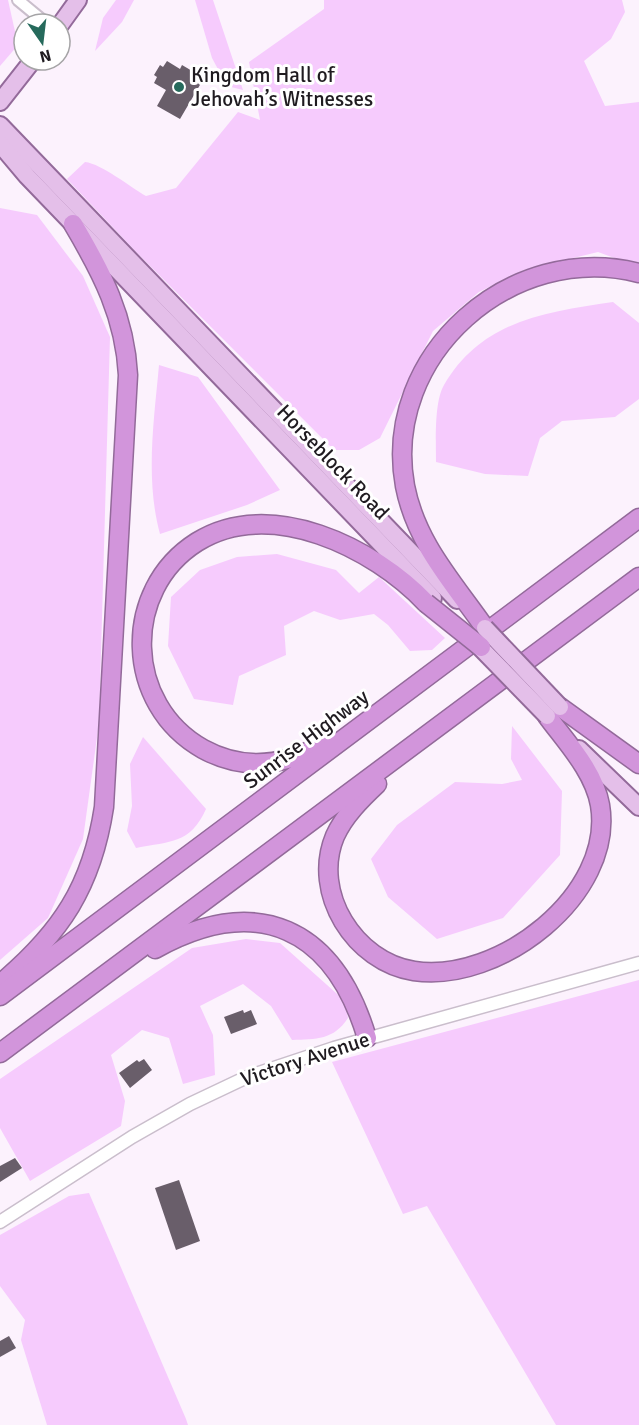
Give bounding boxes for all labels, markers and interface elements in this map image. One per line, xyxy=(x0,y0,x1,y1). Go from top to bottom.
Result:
north arrow xyxy=(12,12,72,72)
text: N xyxy=(38,45,53,67)
place label: Kingdom Hall of Jehovah’s Witnesses xyxy=(191,62,373,112)
marker: Kingdom Hall of Jehovah’s Witnesses xyxy=(172,80,186,94)
street label: Horseblock Road xyxy=(271,399,395,525)
street label: Sunrise Highway xyxy=(238,683,374,794)
street label: Victory Avenue xyxy=(237,1026,373,1092)

